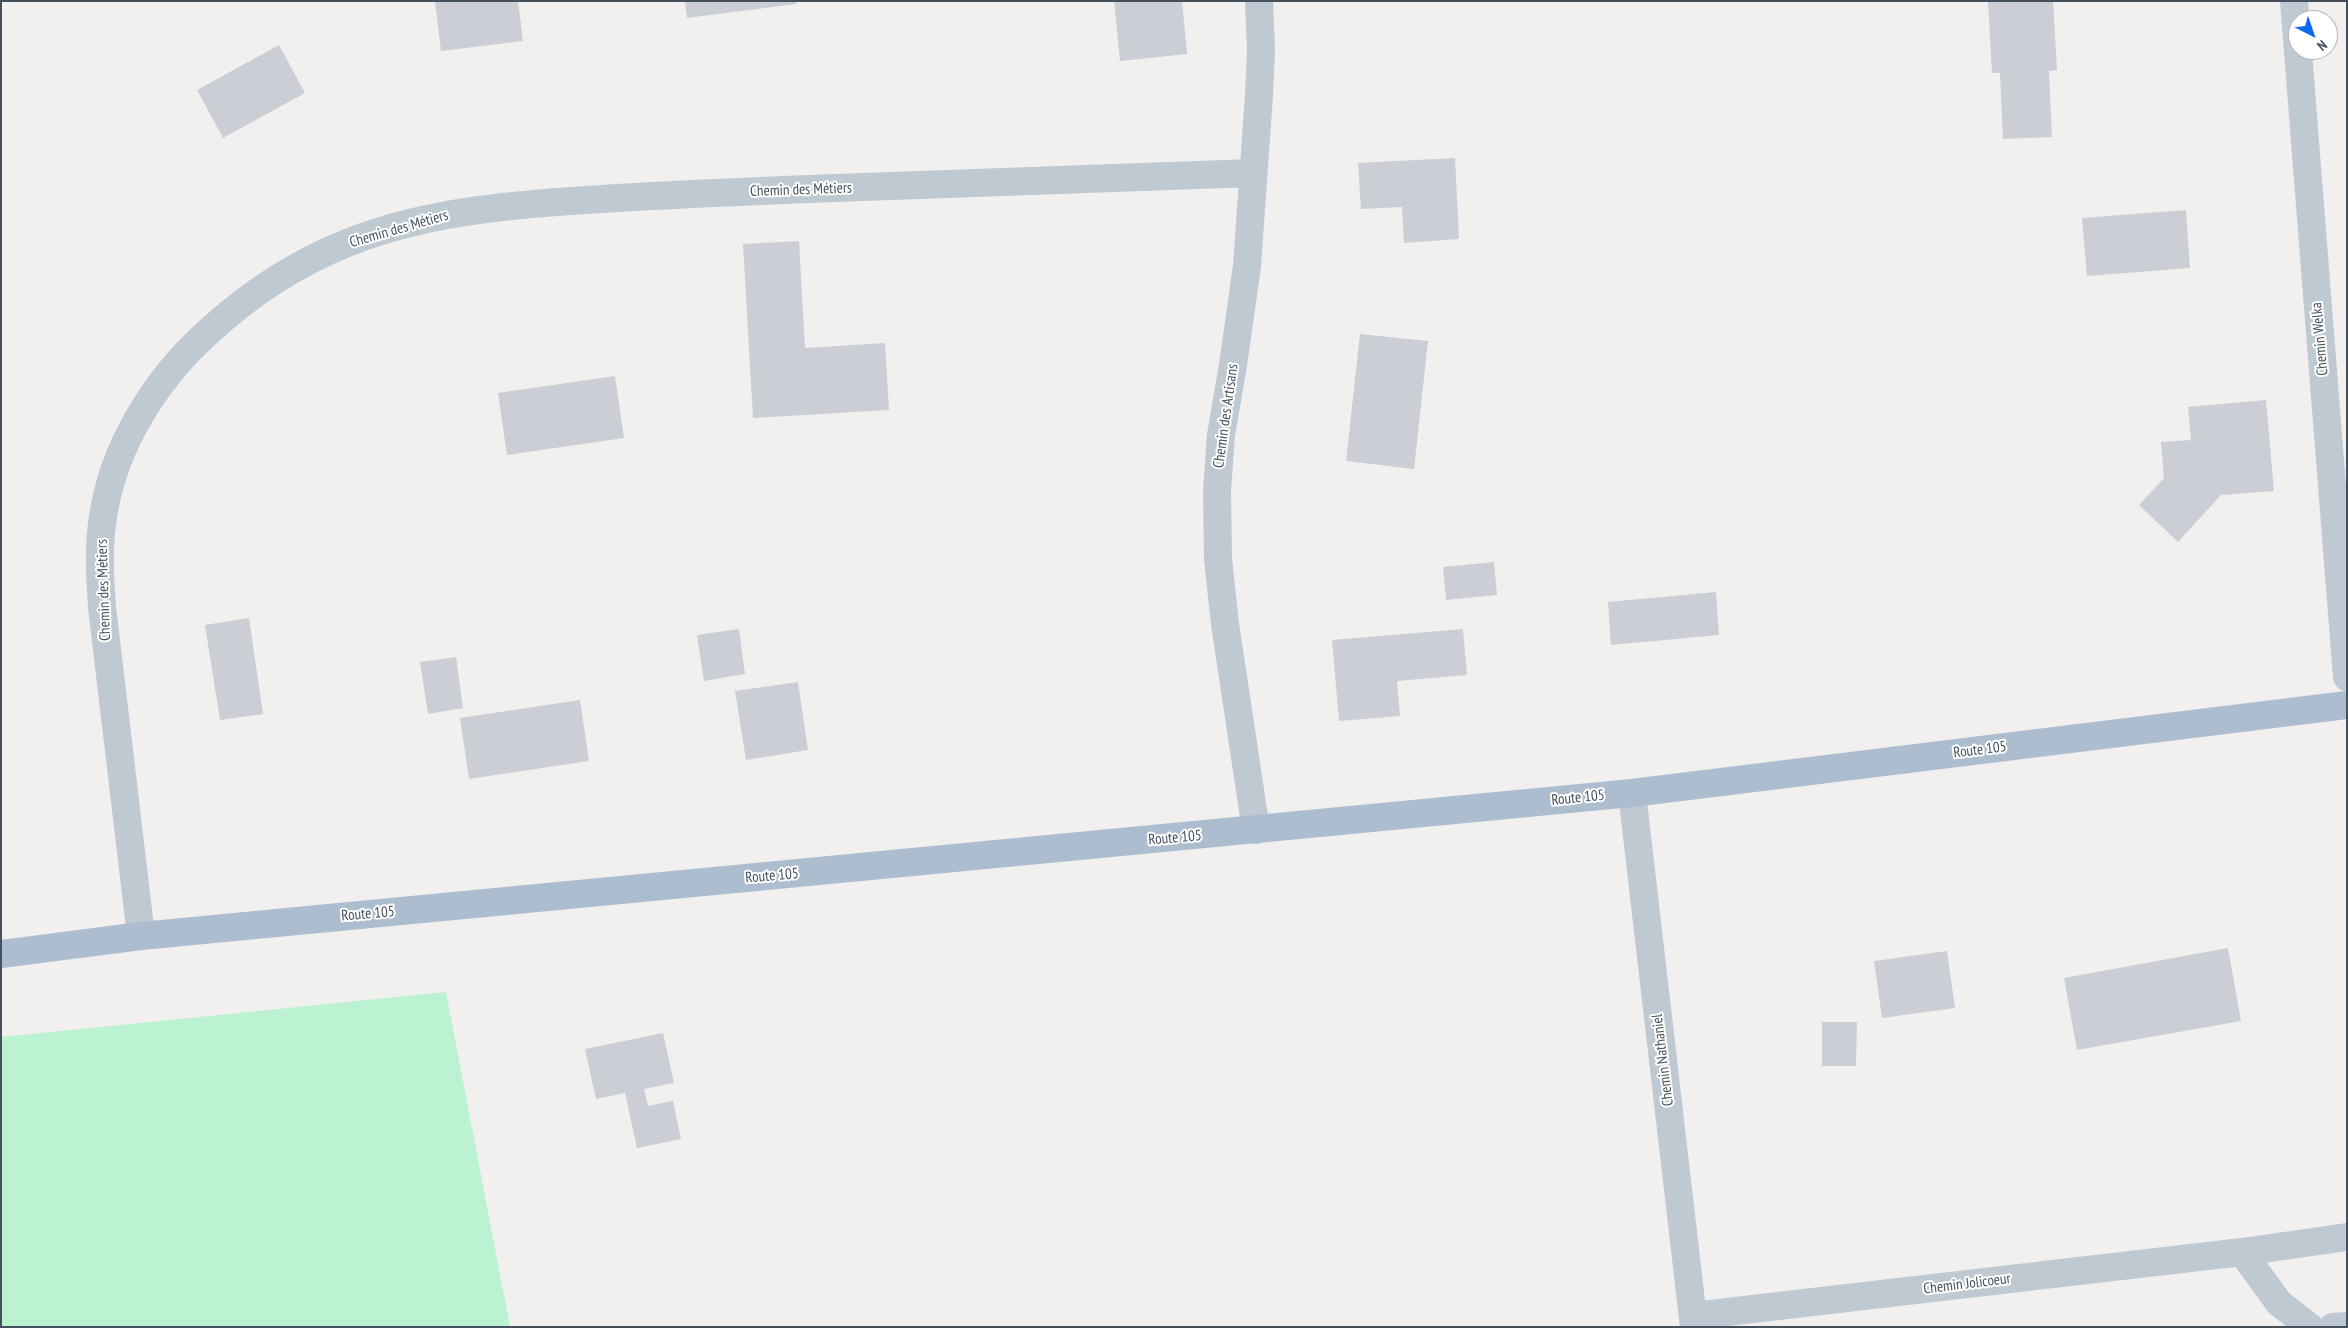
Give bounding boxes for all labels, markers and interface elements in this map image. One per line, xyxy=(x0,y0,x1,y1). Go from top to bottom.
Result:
north arrow xyxy=(2288,10,2338,60)
text: N xyxy=(2313,36,2331,55)
street label: Chemin des Métiers xyxy=(750,179,852,201)
street label: Chemin des Métiers xyxy=(348,206,450,252)
street label: Chemin Welka xyxy=(2308,302,2332,376)
street label: Chemin des Artisans xyxy=(1210,363,1242,469)
street label: Chemin des Métiers xyxy=(93,539,115,641)
street label: Route 105 xyxy=(1952,738,2008,762)
street label: Route 105 xyxy=(1551,786,1605,810)
street label: Route 105 xyxy=(1148,827,1202,849)
street label: Route 105 xyxy=(745,865,799,887)
street label: Route 105 xyxy=(341,903,395,925)
street label: Chemin Nathaniel xyxy=(1648,1013,1678,1107)
street label: Chemin Jolicoeur xyxy=(1922,1270,2012,1298)

